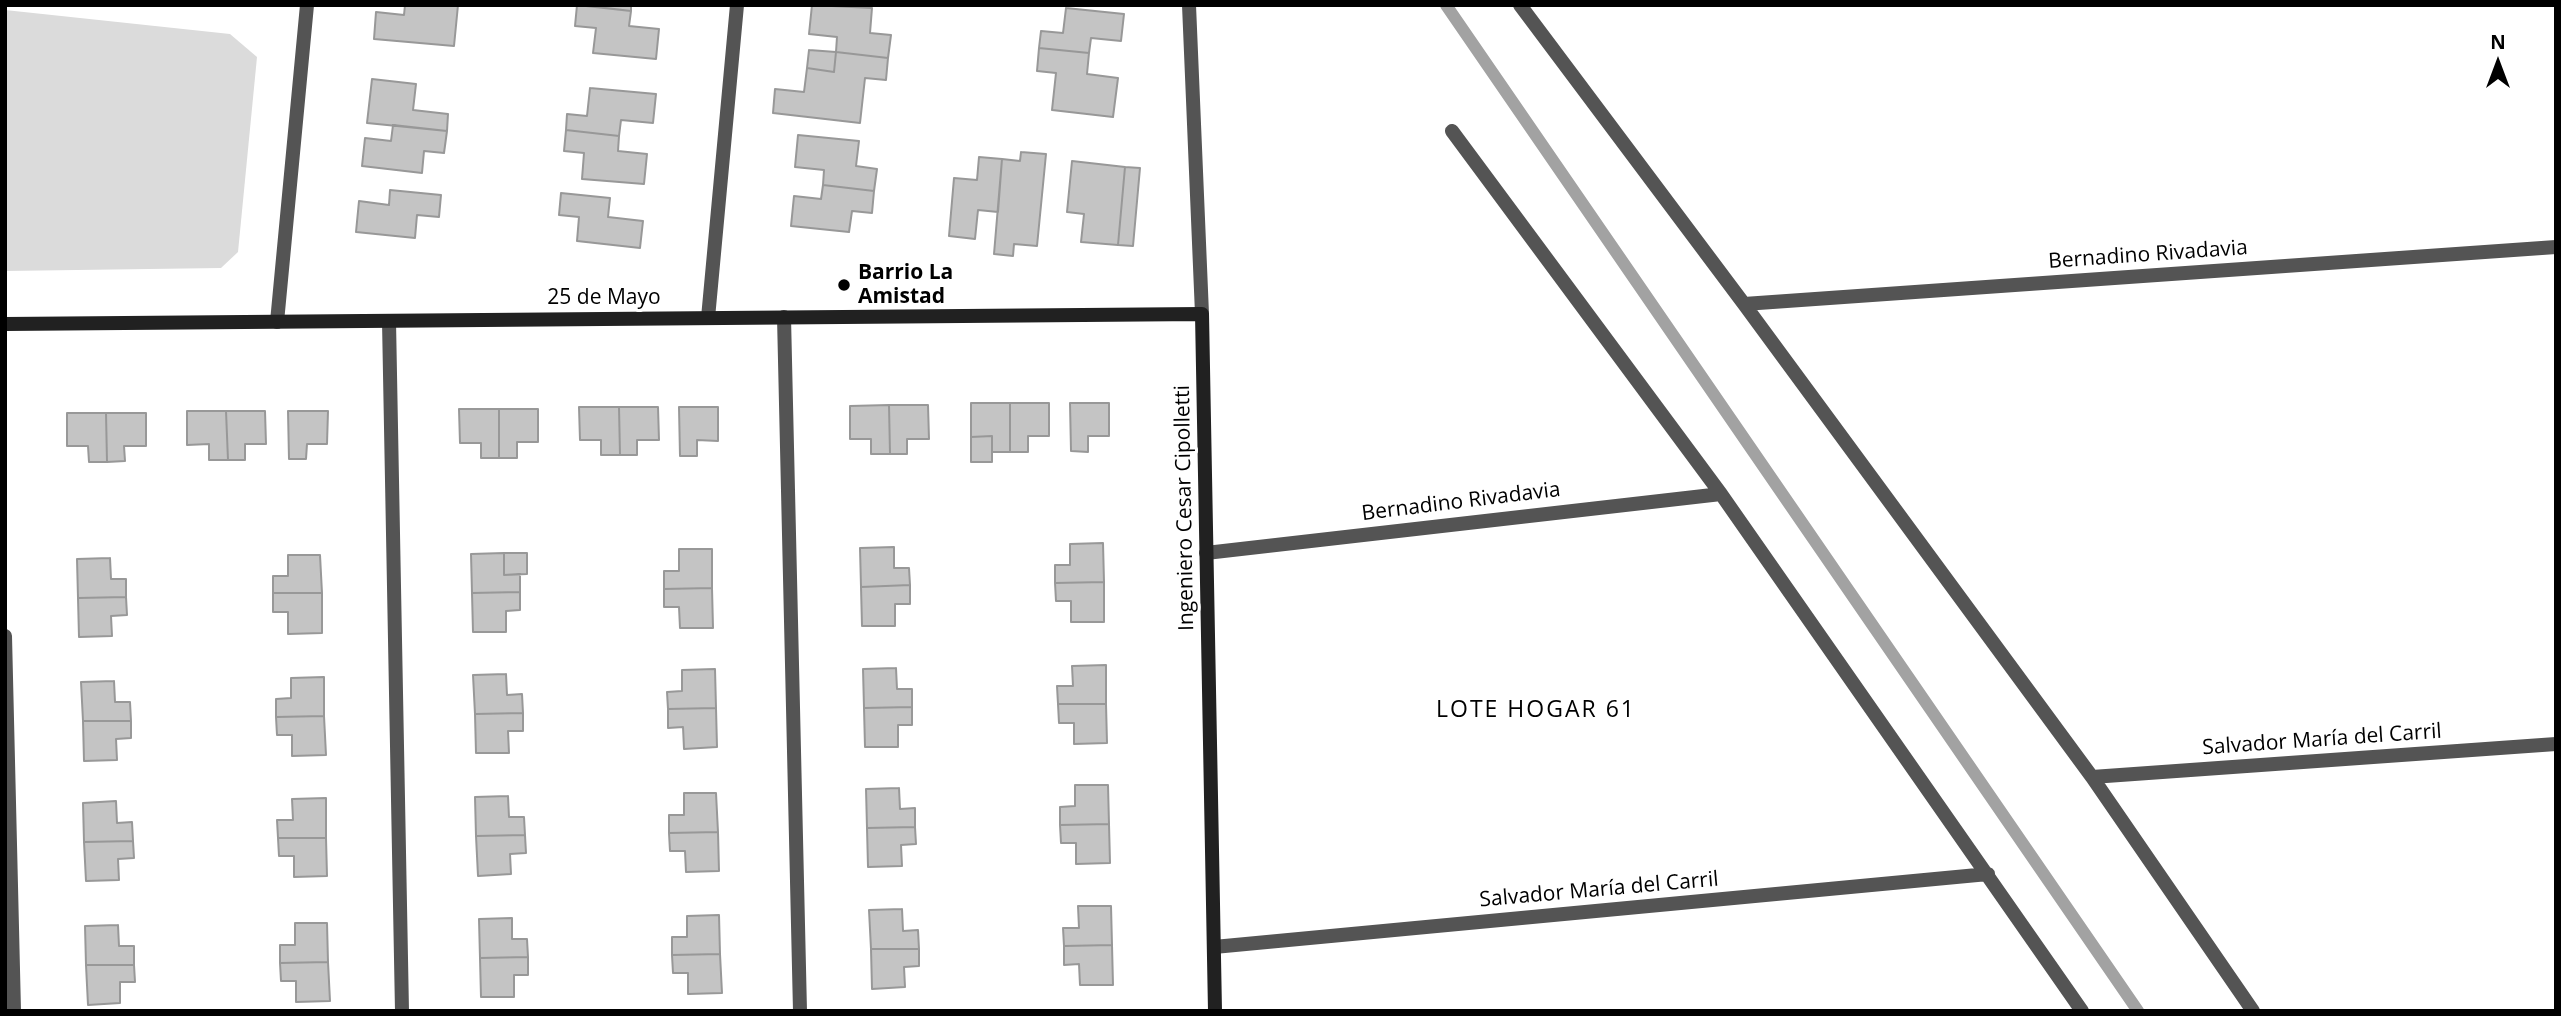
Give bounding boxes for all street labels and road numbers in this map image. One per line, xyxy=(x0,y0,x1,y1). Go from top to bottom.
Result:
street label: Bernadino Rivadavia xyxy=(2047,235,2249,275)
street label: 25 de Mayo xyxy=(547,285,661,311)
street label: Ingeniero Cesar Cipolletti xyxy=(1170,385,1200,631)
street label: Bernadino Rivadavia xyxy=(1360,477,1562,527)
street label: Salvador María del Carril xyxy=(2202,719,2442,761)
street label: Salvador María del Carril xyxy=(1478,867,1720,913)

